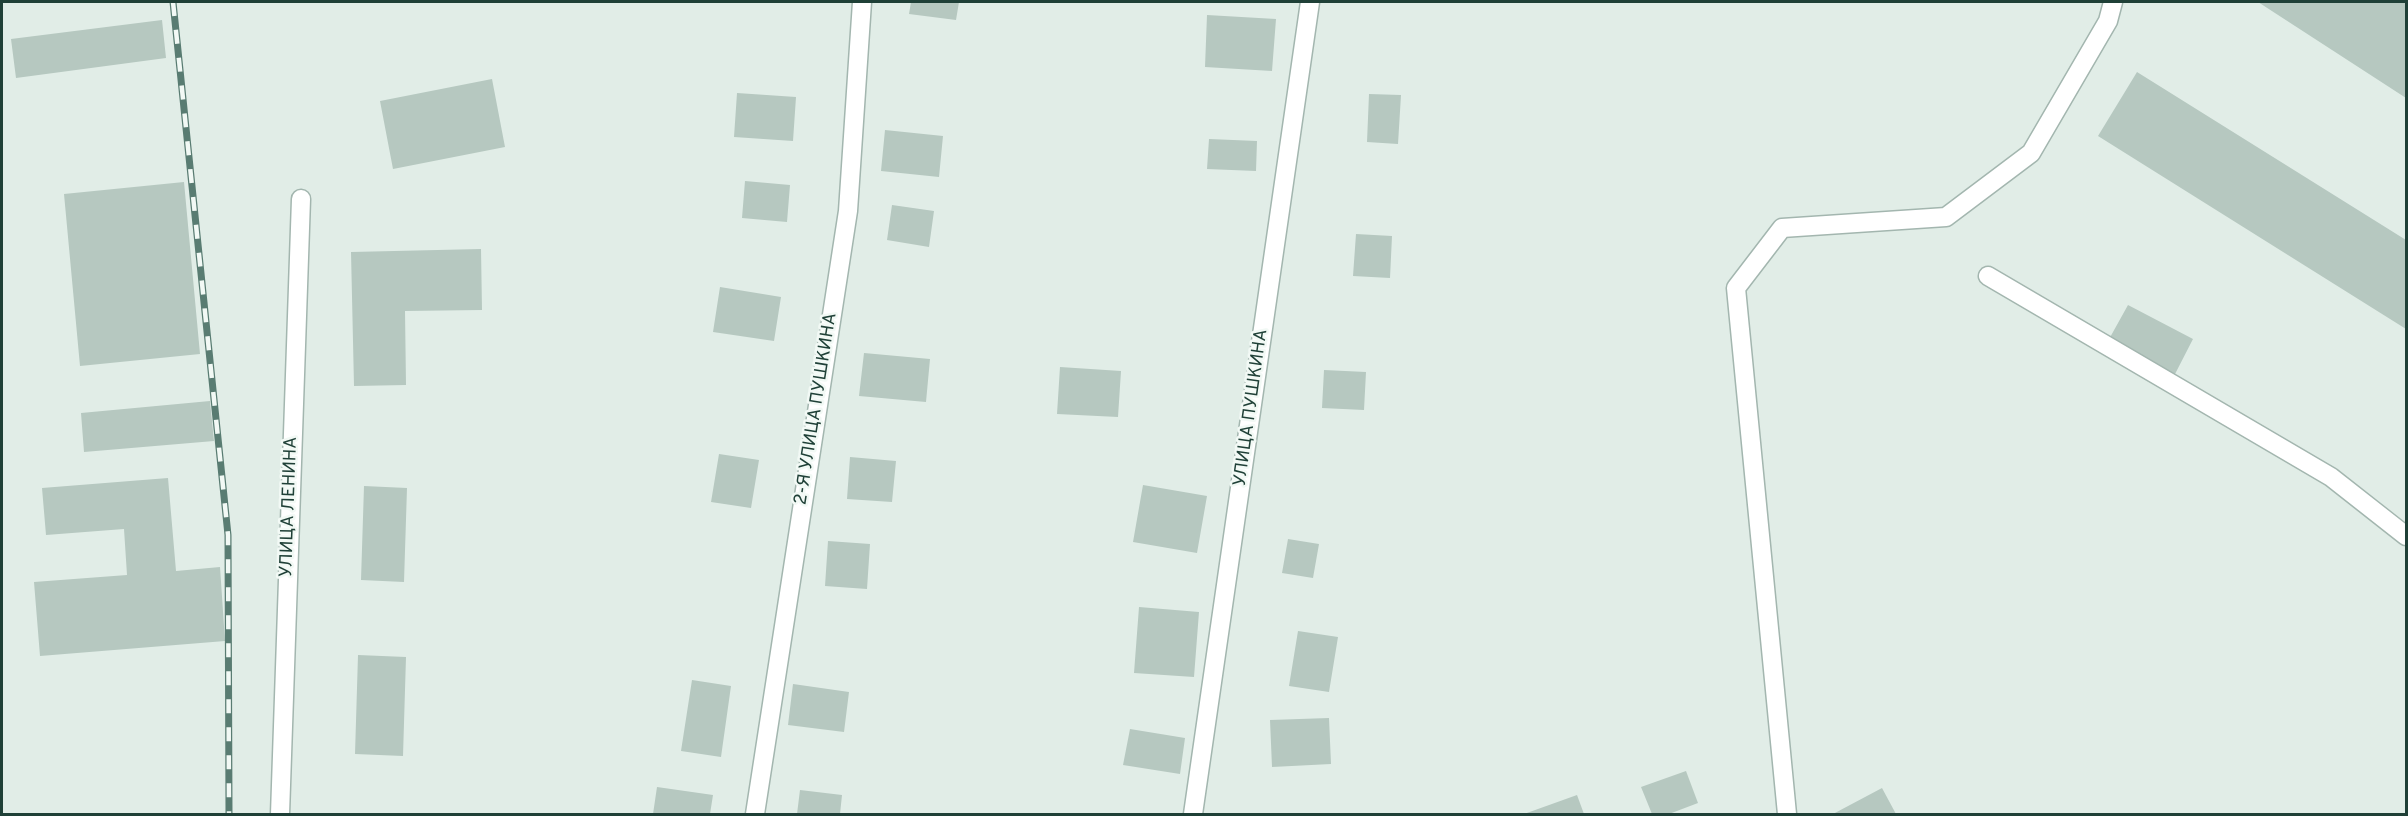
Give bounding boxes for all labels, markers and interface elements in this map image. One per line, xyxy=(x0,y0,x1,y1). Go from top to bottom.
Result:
street label: 2-Я УЛИЦА ПУШКИНА xyxy=(791,311,843,507)
street label: УЛИЦА ПУШКИНА xyxy=(1230,328,1274,488)
street label: УЛИЦА ЛЕНИНА xyxy=(277,436,303,578)

